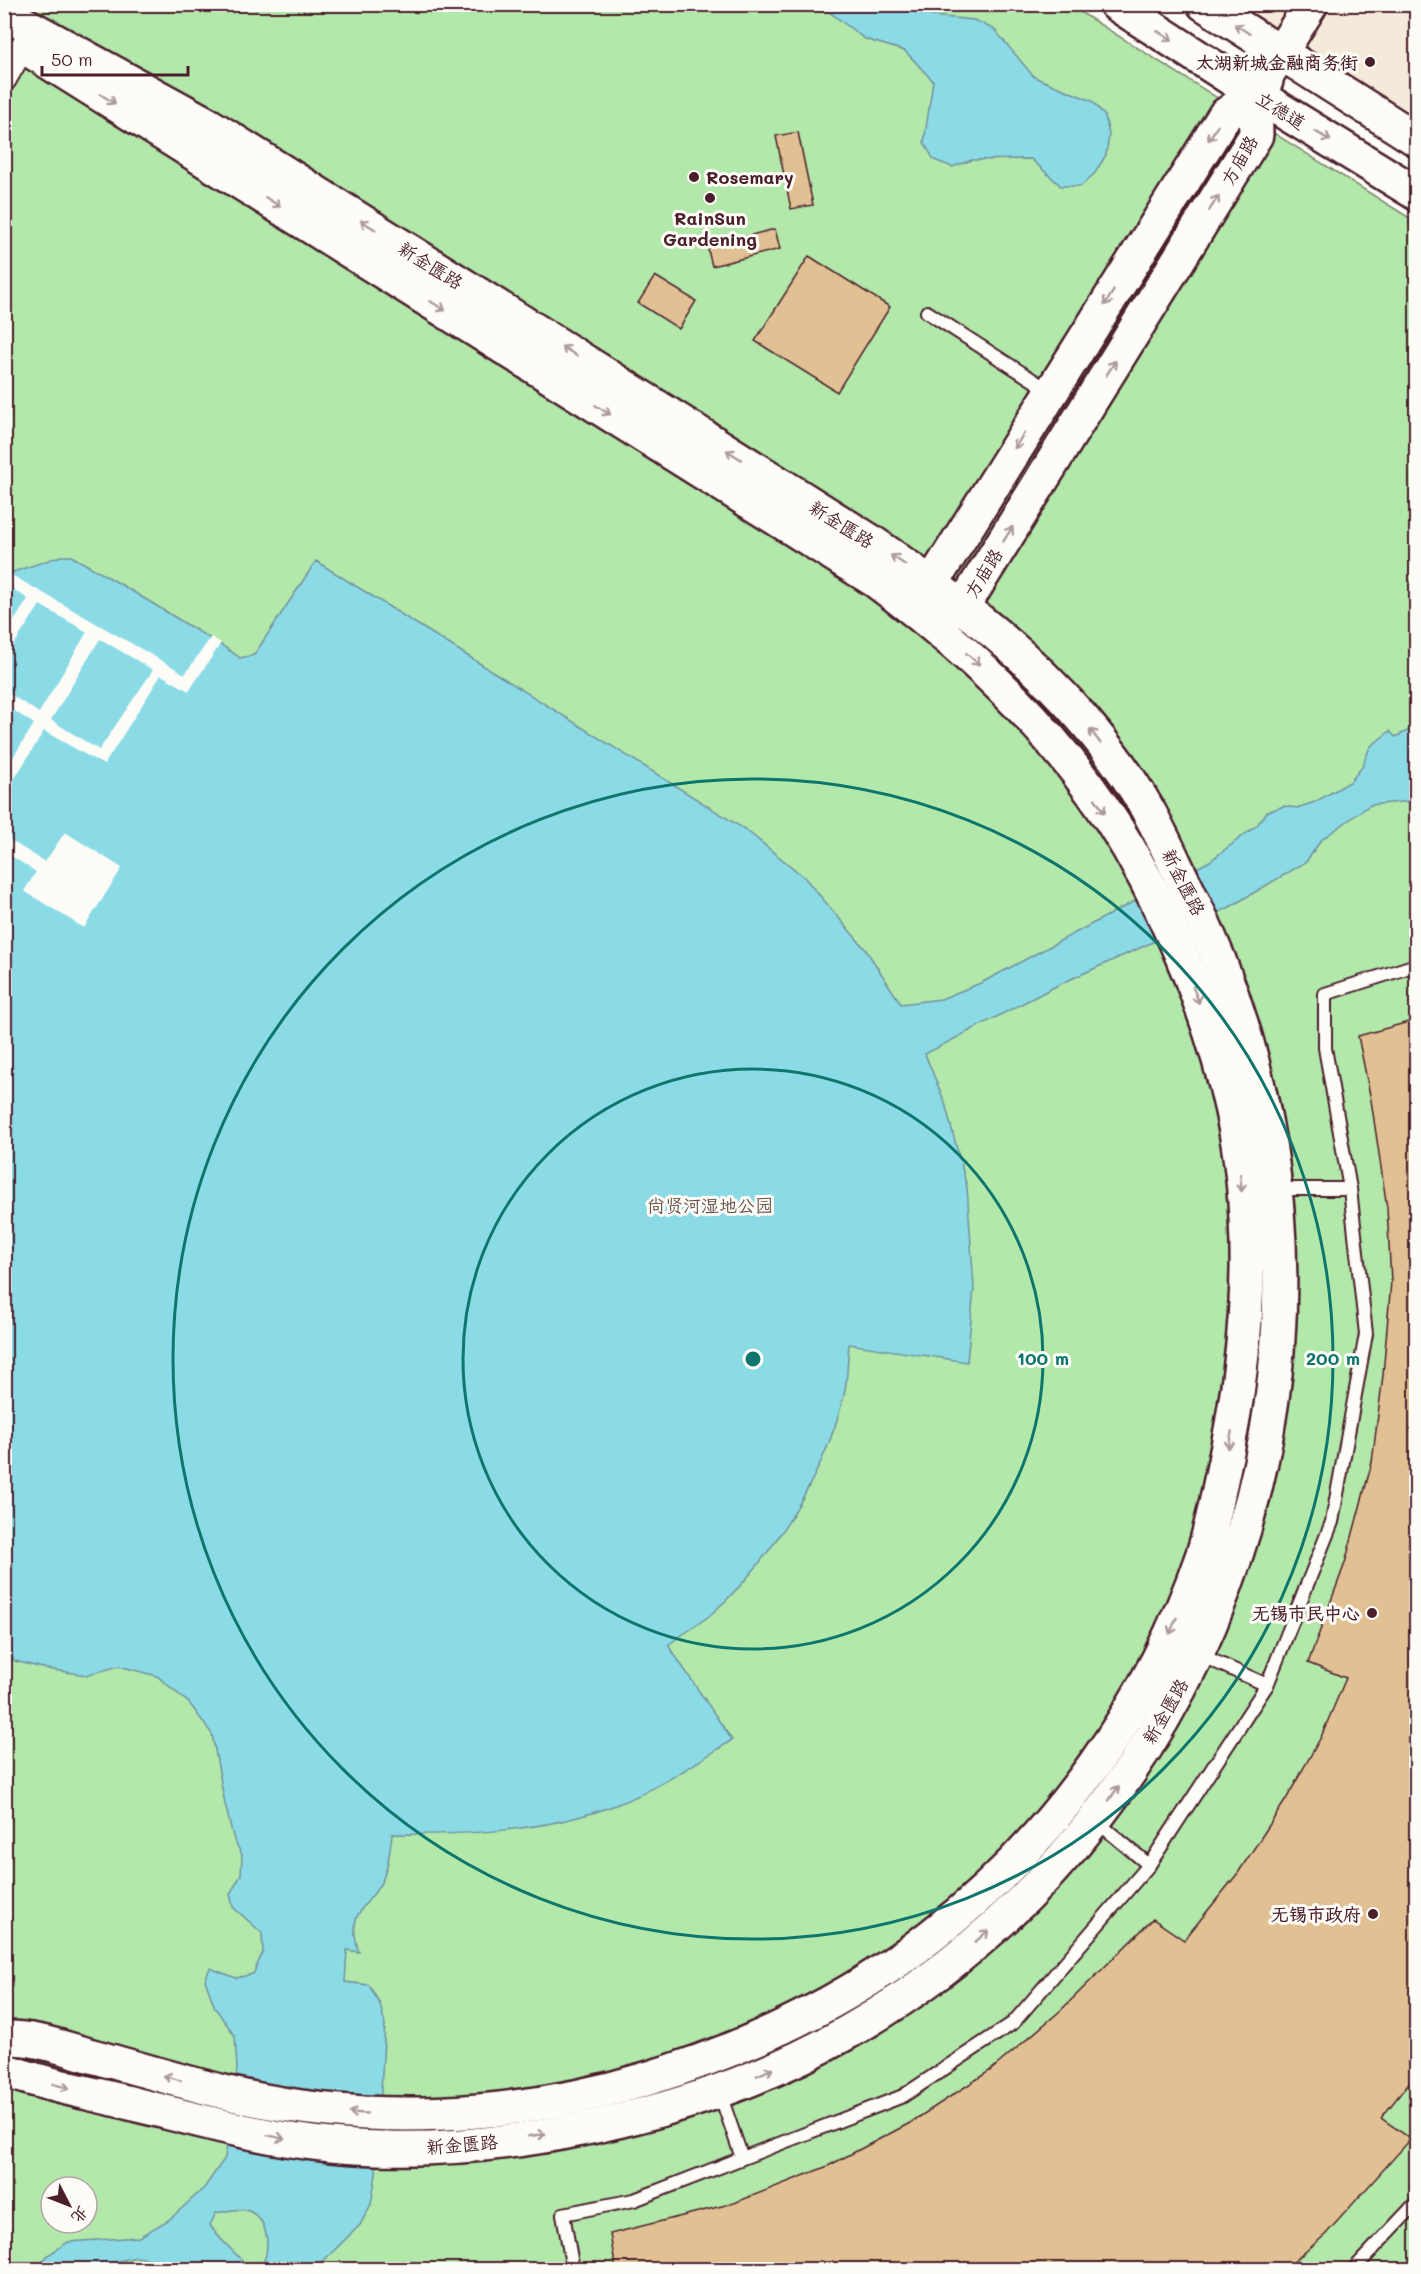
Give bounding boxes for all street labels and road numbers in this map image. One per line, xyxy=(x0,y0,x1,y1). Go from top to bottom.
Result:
street label: 立德道 xyxy=(1252,86,1310,134)
street label: 方庙路 xyxy=(1215,131,1263,189)
street label: 新金匮路 xyxy=(394,236,468,294)
street label: 新金匮路 xyxy=(805,495,879,553)
street label: 方庙路 xyxy=(959,544,1007,602)
street label: 新金匮路 xyxy=(1157,844,1211,920)
street label: 新金匮路 xyxy=(1137,1674,1193,1748)
street label: 新金匮路 xyxy=(425,2129,499,2159)

